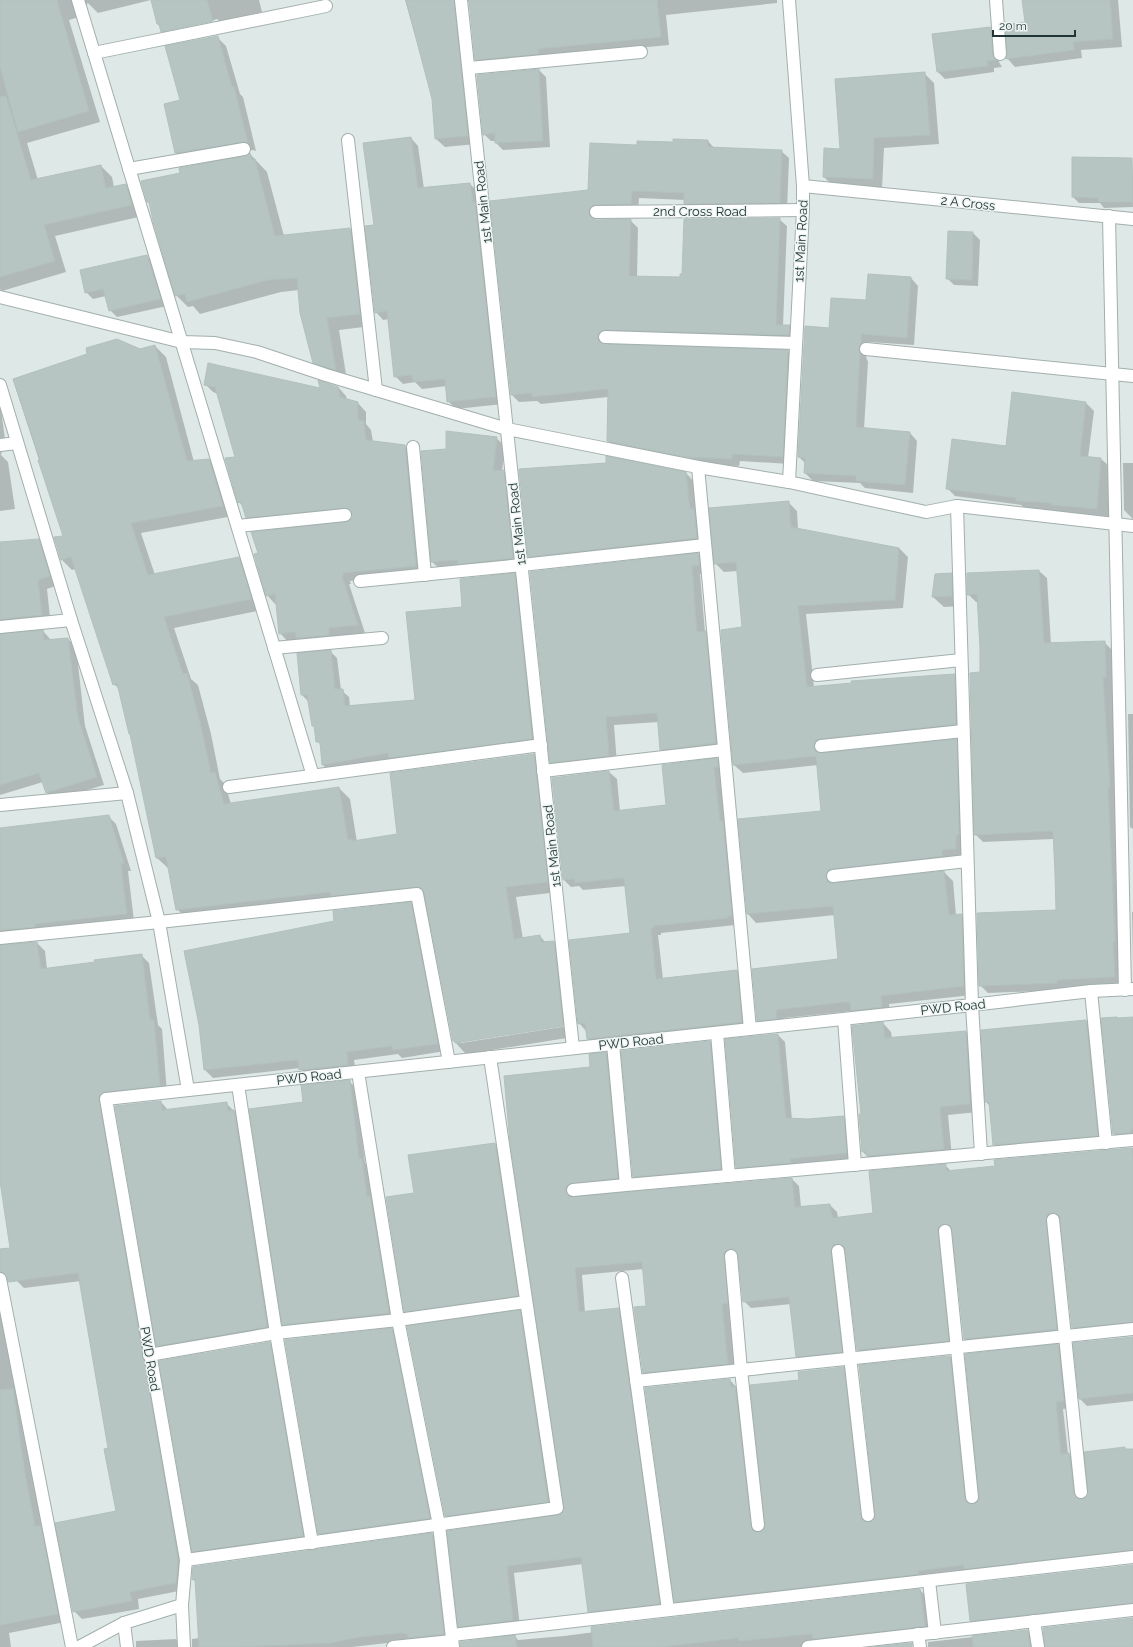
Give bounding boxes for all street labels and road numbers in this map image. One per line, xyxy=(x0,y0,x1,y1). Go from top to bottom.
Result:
street label: 1st Main Road xyxy=(471,160,495,244)
street label: 2 A Cross xyxy=(940,193,996,213)
street label: 1st Main Road xyxy=(791,199,811,283)
street label: 2nd Cross Road xyxy=(653,204,747,219)
street label: 1st Main Road xyxy=(505,482,529,566)
street label: 1st Main Road xyxy=(540,804,564,888)
street label: PWD Road xyxy=(920,996,986,1018)
street label: PWD Road xyxy=(598,1031,664,1053)
street label: PWD Road xyxy=(276,1066,342,1088)
street label: PWD Road xyxy=(137,1326,163,1392)

